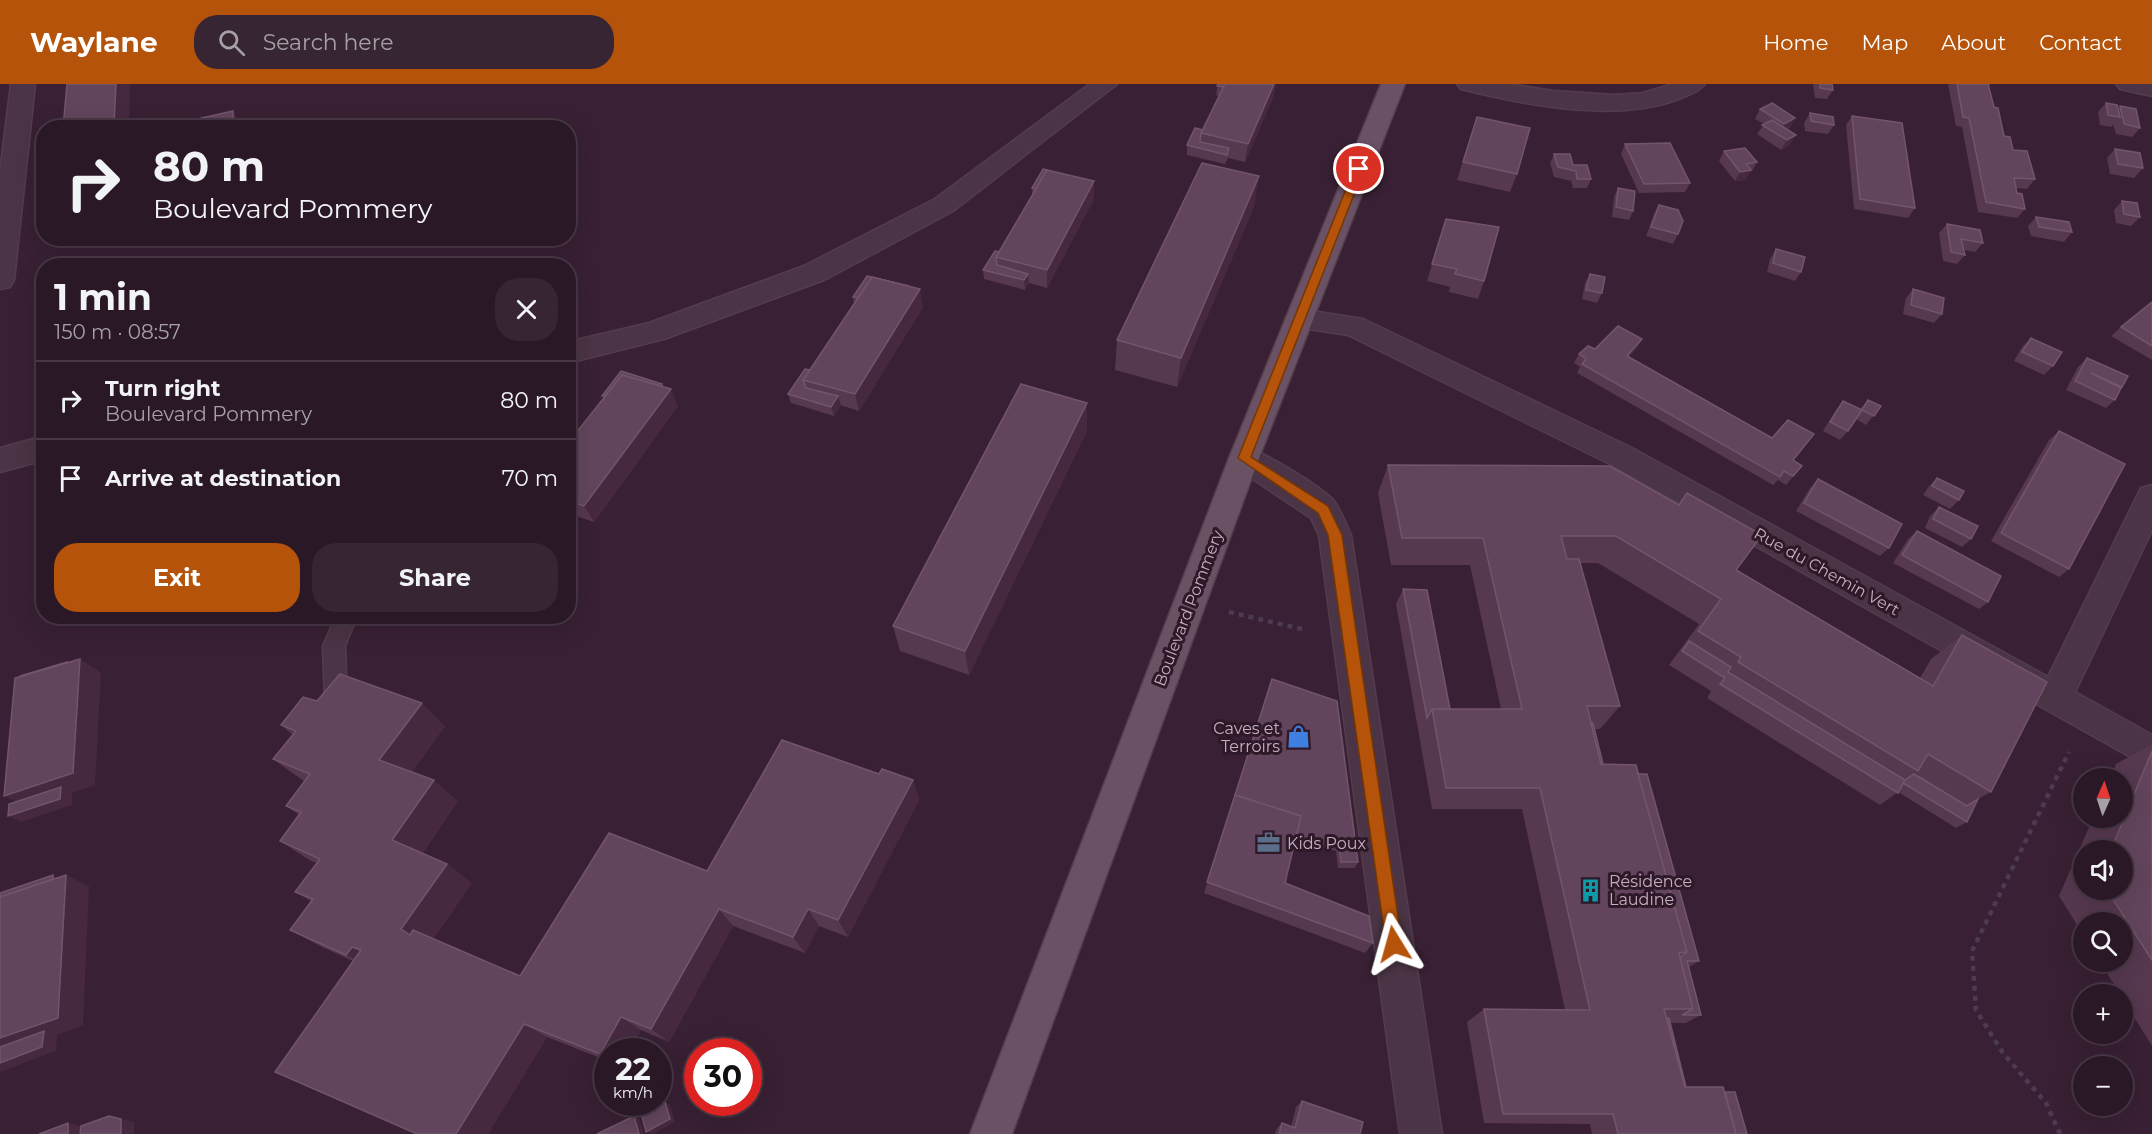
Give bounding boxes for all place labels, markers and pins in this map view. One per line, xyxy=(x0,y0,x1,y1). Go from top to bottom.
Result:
pin xyxy=(1333,143,1384,194)
place label: Caves et Terroirs xyxy=(1213,719,1280,756)
shop icon: Caves et Terroirs xyxy=(1285,724,1311,750)
office icon: Kids Poux xyxy=(1256,830,1282,856)
place label: Kids Poux xyxy=(1287,834,1367,853)
place label: Résidence Laudine xyxy=(1609,872,1692,909)
building icon: Résidence Laudine xyxy=(1578,877,1604,903)

